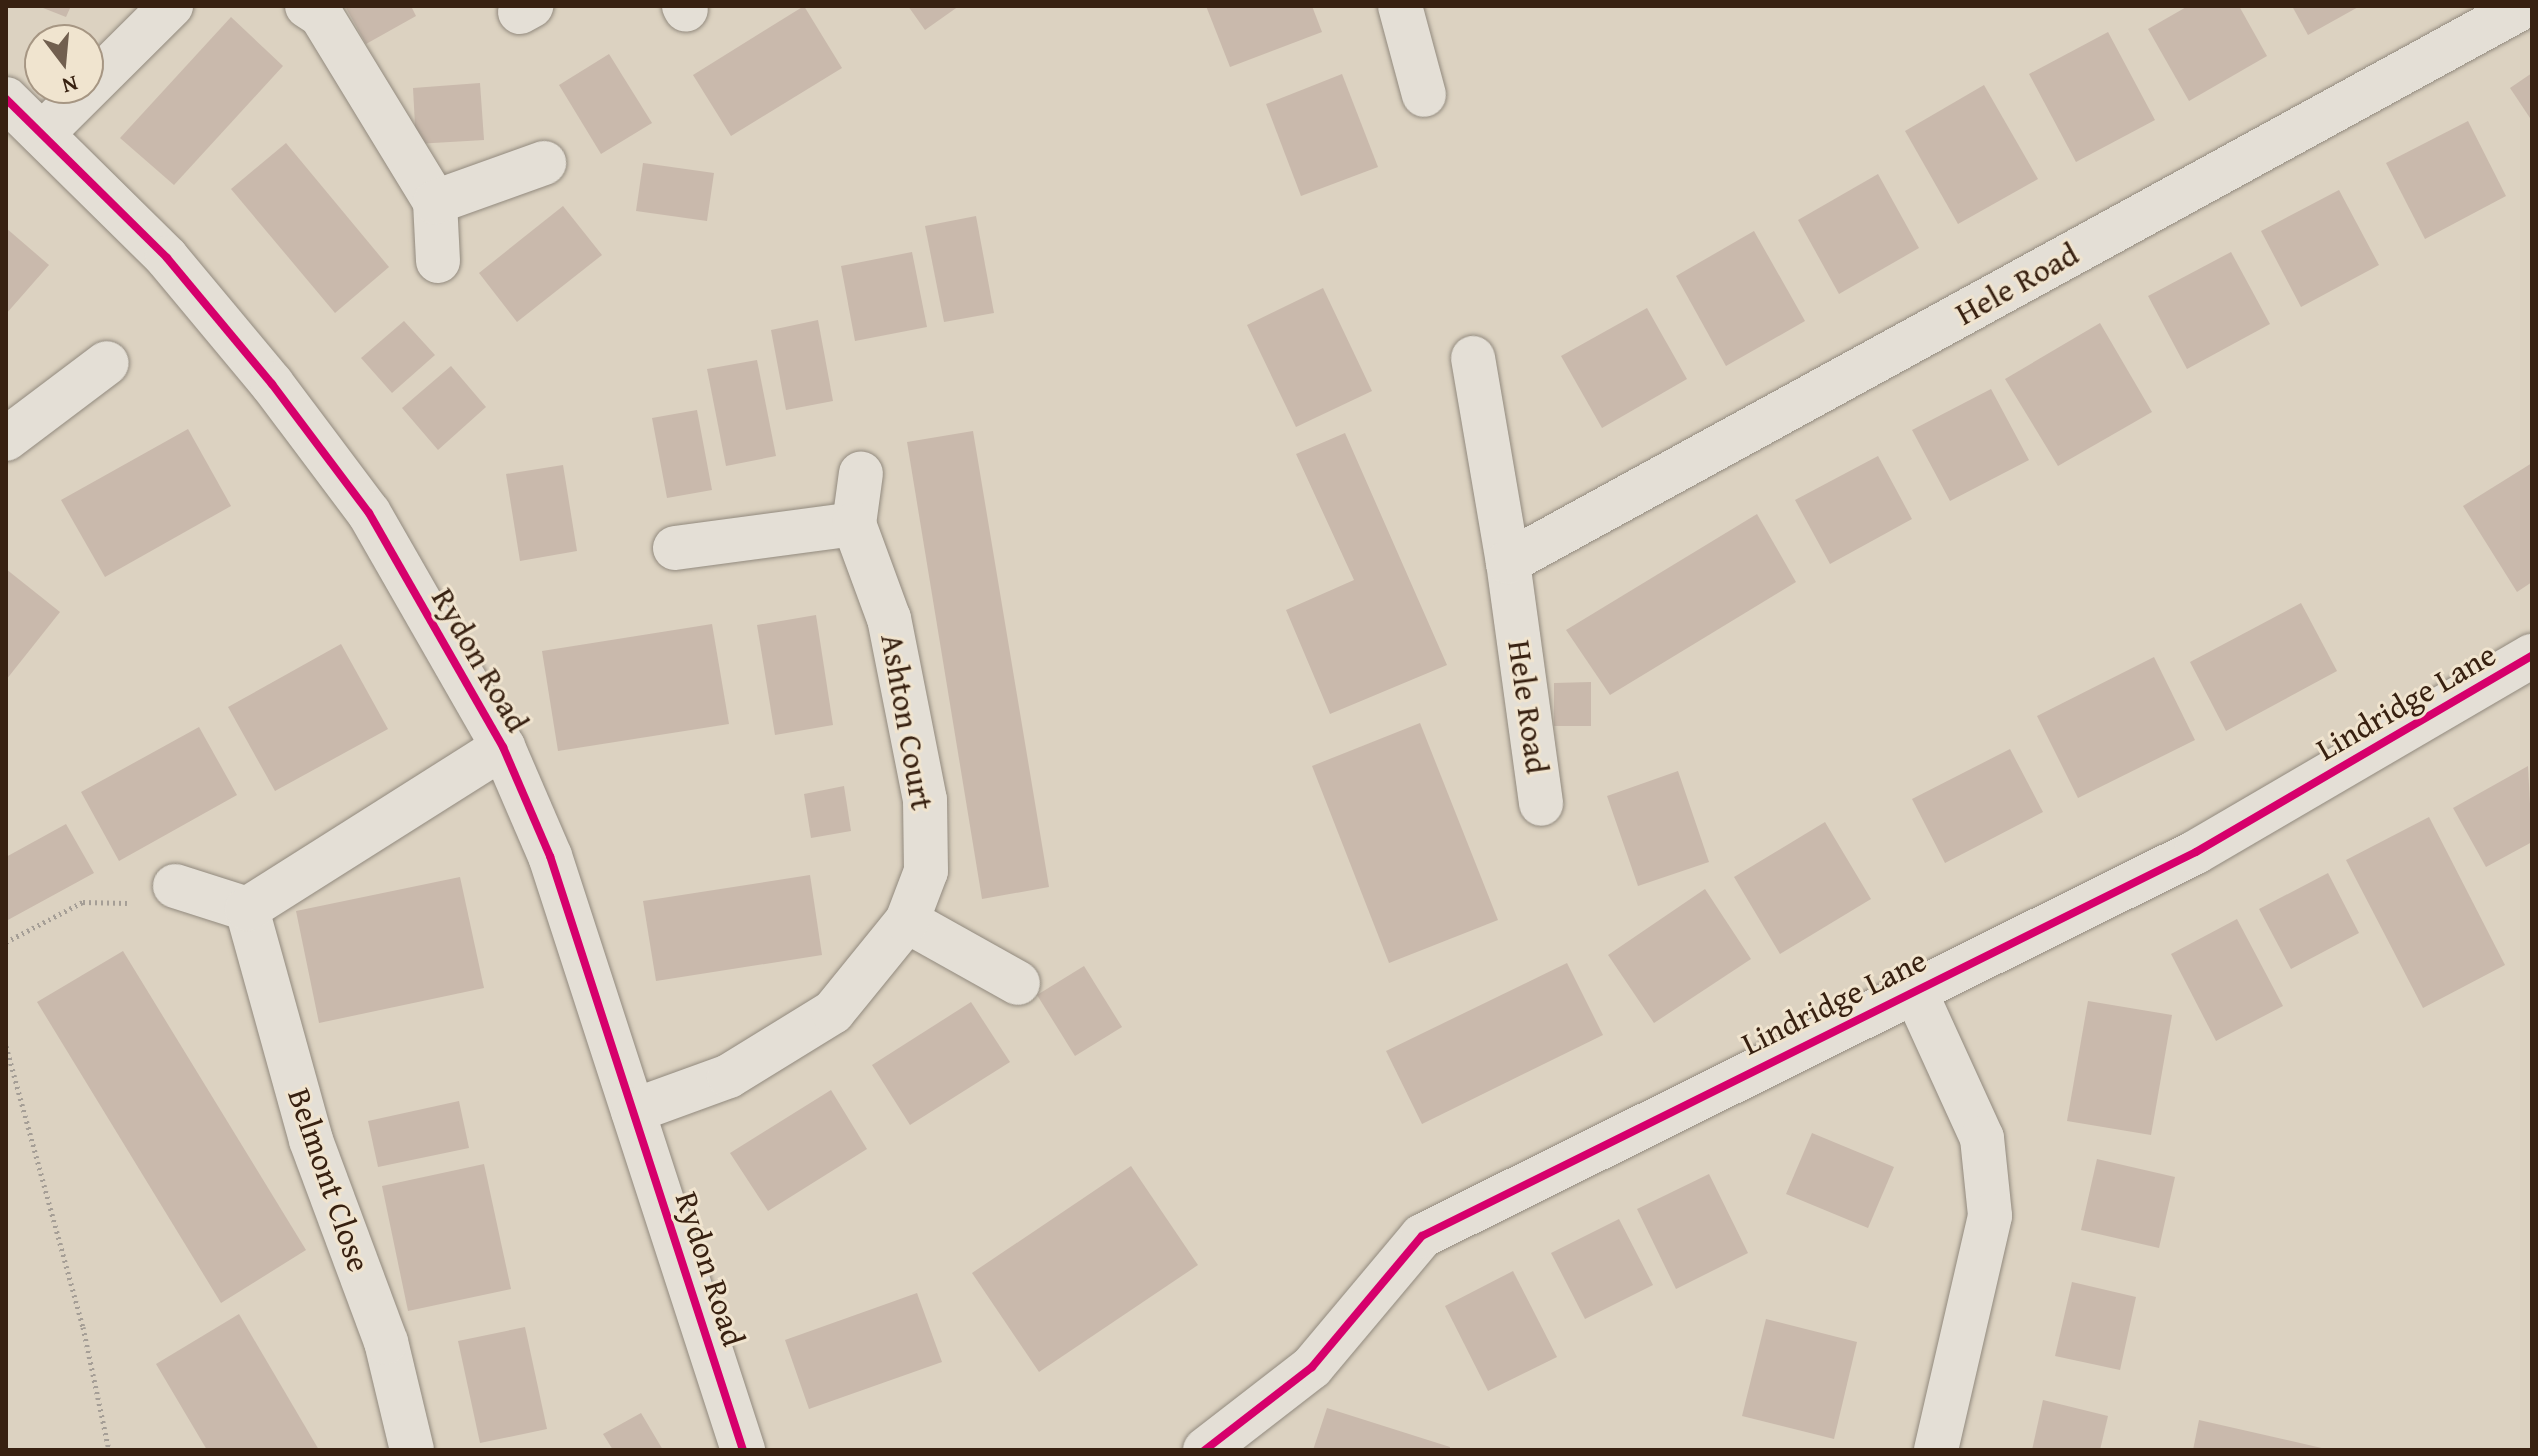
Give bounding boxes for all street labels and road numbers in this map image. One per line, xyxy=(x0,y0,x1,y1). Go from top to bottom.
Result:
street label: Hele Road xyxy=(1949,235,2085,333)
street label: Rydon Road xyxy=(423,581,537,739)
street label: Ashton Court xyxy=(873,631,941,813)
street label: Lindridge Lane xyxy=(2310,635,2502,769)
street label: Hele Road xyxy=(1500,638,1556,776)
street label: Lindridge Lane xyxy=(1735,941,1933,1063)
street label: Belmont Close xyxy=(280,1083,378,1277)
street label: Rydon Road xyxy=(667,1187,753,1351)

